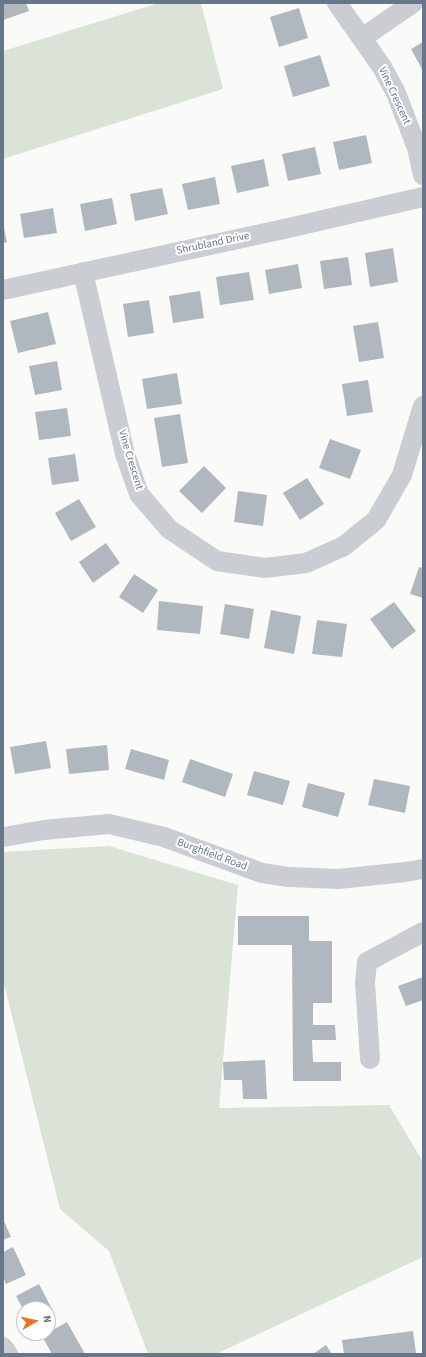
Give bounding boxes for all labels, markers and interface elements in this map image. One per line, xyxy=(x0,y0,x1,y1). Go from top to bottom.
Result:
street label: Vine Crescent xyxy=(375,65,413,127)
street label: Shrubland Drive xyxy=(175,230,251,258)
street label: Vine Crescent xyxy=(115,428,145,492)
street label: Burghfield Road xyxy=(175,836,249,874)
north arrow xyxy=(16,1301,56,1341)
text: N xyxy=(39,1314,55,1324)

